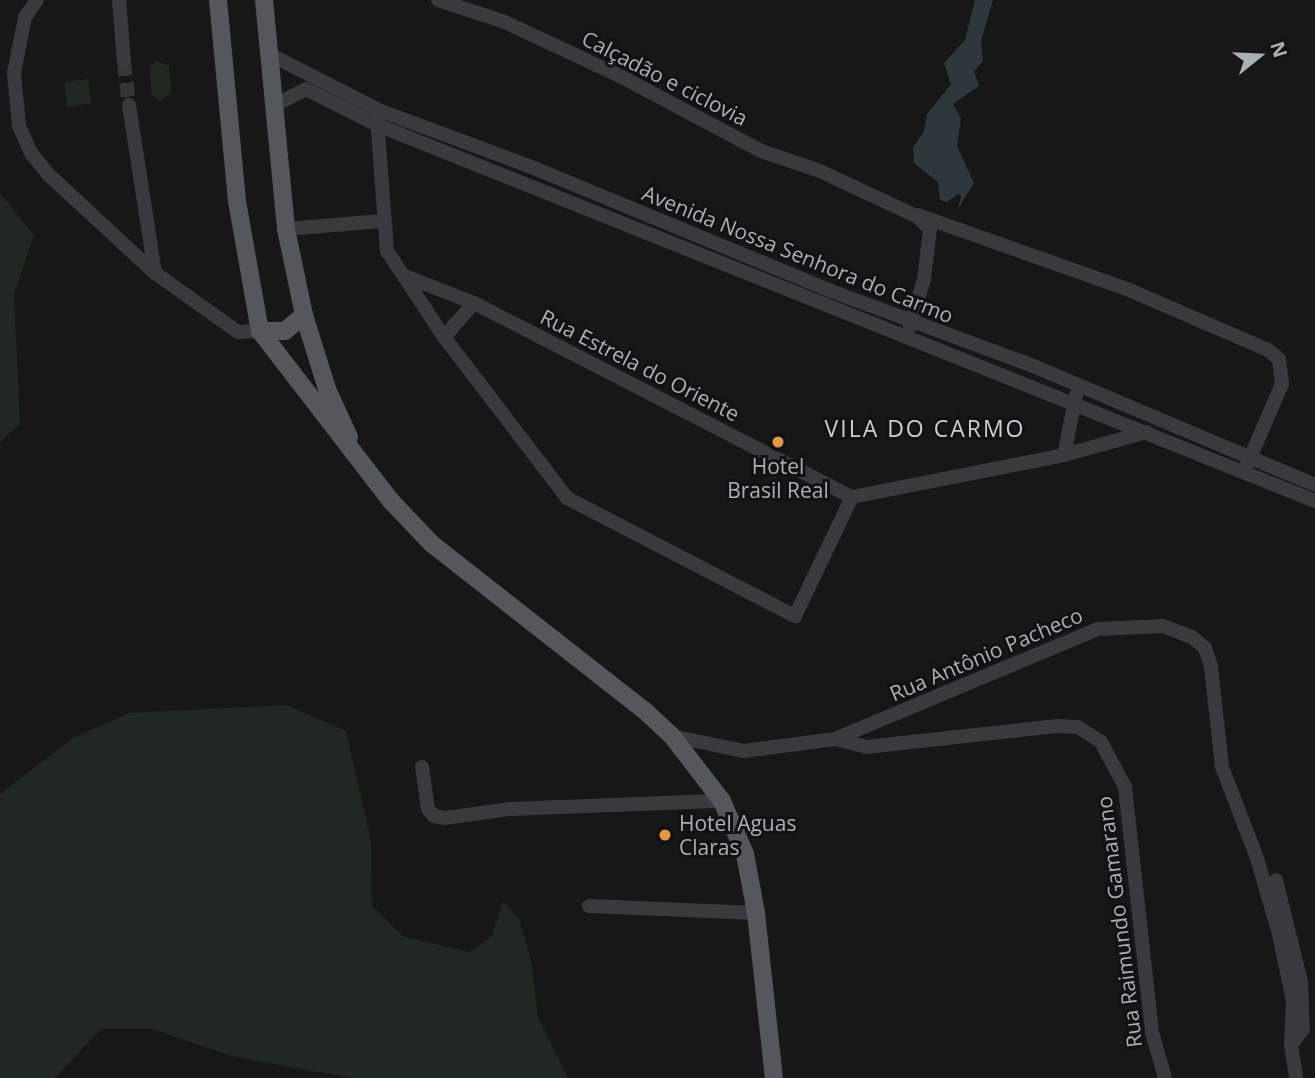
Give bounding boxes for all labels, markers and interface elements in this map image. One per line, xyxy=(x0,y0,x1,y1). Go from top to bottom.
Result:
north arrow xyxy=(1224,21,1294,91)
street label: Calçadão e ciclovia xyxy=(578,25,752,131)
text: N xyxy=(1264,38,1294,61)
street label: Avenida Nossa Senhora do Carmo xyxy=(639,180,957,328)
street label: Rua Estrela do Oriente xyxy=(536,304,744,426)
district label: VILA DO CARMO xyxy=(826,414,1024,442)
marker: Hotel Brasil Real xyxy=(770,434,786,450)
place label: Hotel Brasil Real xyxy=(727,453,829,503)
street label: Rua Antônio Pacheco xyxy=(886,602,1086,706)
street label: Rua Raimundo Gamarano xyxy=(1091,795,1147,1049)
place label: Hotel Aguas Claras xyxy=(679,810,796,860)
marker: Hotel Aguas Claras xyxy=(657,827,673,843)

